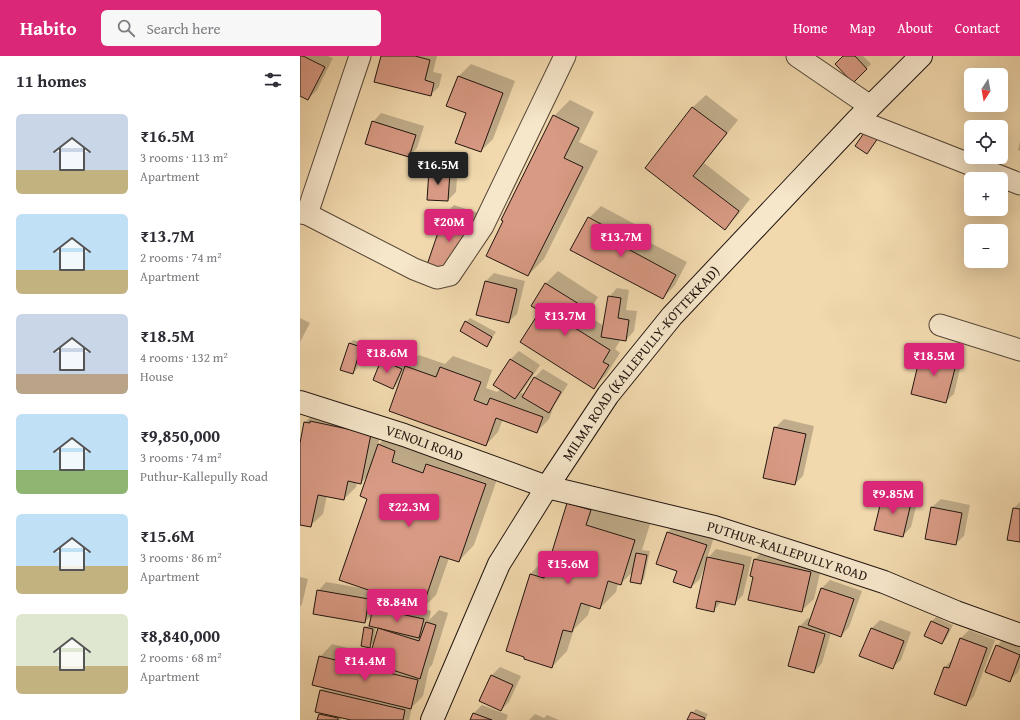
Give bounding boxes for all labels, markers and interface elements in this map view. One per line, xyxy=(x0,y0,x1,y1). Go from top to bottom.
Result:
search box xyxy=(101,10,381,46)
text: Habito xyxy=(20,14,77,42)
icon: search xyxy=(115,17,137,39)
text: Search here xyxy=(147,18,221,39)
text: Home xyxy=(793,18,828,38)
text: Map xyxy=(850,18,875,38)
text: About xyxy=(897,18,933,38)
text: Contact xyxy=(955,18,1000,38)
text: 11 homes xyxy=(16,68,87,93)
north arrow xyxy=(964,68,1008,112)
map controls xyxy=(964,68,1008,268)
icon: filters xyxy=(262,69,284,91)
button: locate xyxy=(964,120,1008,164)
text: ₹16.5M xyxy=(140,123,195,148)
icon: home xyxy=(48,130,96,178)
text: 3 rooms · 113 m² xyxy=(140,148,228,167)
pin: ₹16.5M xyxy=(405,152,471,186)
text: ₹16.5M xyxy=(417,155,459,174)
text: Apartment xyxy=(140,167,200,186)
button: + xyxy=(964,172,1008,216)
pin: ₹20M xyxy=(425,209,473,243)
text: ₹20M xyxy=(433,212,465,231)
text: ₹13.7M xyxy=(140,223,195,248)
pin: ₹13.7M xyxy=(588,224,654,258)
button: − xyxy=(964,224,1008,268)
text: ₹13.7M xyxy=(600,227,642,246)
icon: home xyxy=(48,230,96,278)
text: 2 rooms · 74 m² xyxy=(140,248,222,267)
street label: MILMA ROAD (KALLEPULLY-KOTTEKKAD) xyxy=(557,262,724,465)
text: Apartment xyxy=(140,267,200,286)
pin: ₹13.7M xyxy=(532,303,598,337)
text: ₹13.7M xyxy=(544,306,586,325)
text: ₹18.5M xyxy=(140,323,195,348)
icon: home xyxy=(48,330,96,378)
pin: ₹18.6M xyxy=(354,340,420,374)
text: ₹18.6M xyxy=(366,343,408,362)
pin: ₹18.5M xyxy=(901,343,967,377)
text: ₹18.5M xyxy=(913,346,955,365)
text: 4 rooms · 132 m² xyxy=(140,348,228,367)
text: House xyxy=(140,367,174,386)
street label: VENOLI ROAD xyxy=(383,420,466,466)
text: ₹9,850,000 xyxy=(140,423,220,448)
icon: home xyxy=(48,430,96,478)
text: 3 rooms · 74 m² xyxy=(140,448,222,467)
text: Puthur-Kallepully Road xyxy=(140,467,268,486)
pin: ₹9.85M xyxy=(860,481,926,515)
text: ₹9.85M xyxy=(872,484,914,503)
pin: ₹22.3M xyxy=(376,494,442,528)
text: ₹22.3M xyxy=(388,497,430,516)
street label: PUTHUR-KALLEPULLY ROAD xyxy=(705,516,870,586)
text: ₹15.6M xyxy=(140,523,195,548)
icon: home xyxy=(48,530,96,578)
text: 3 rooms · 86 m² xyxy=(140,548,222,567)
pin: ₹15.6M xyxy=(535,551,601,585)
text: ₹15.6M xyxy=(547,554,589,573)
text: Apartment xyxy=(140,567,200,586)
pin: ₹8.84M xyxy=(364,589,430,623)
text: ₹8.84M xyxy=(376,592,418,611)
text: ₹8,840,000 xyxy=(140,623,220,648)
icon: home xyxy=(48,630,96,678)
text: 2 rooms · 68 m² xyxy=(140,648,222,667)
pin: ₹14.4M xyxy=(332,648,398,682)
text: ₹14.4M xyxy=(344,651,386,670)
text: Apartment xyxy=(140,667,200,686)

